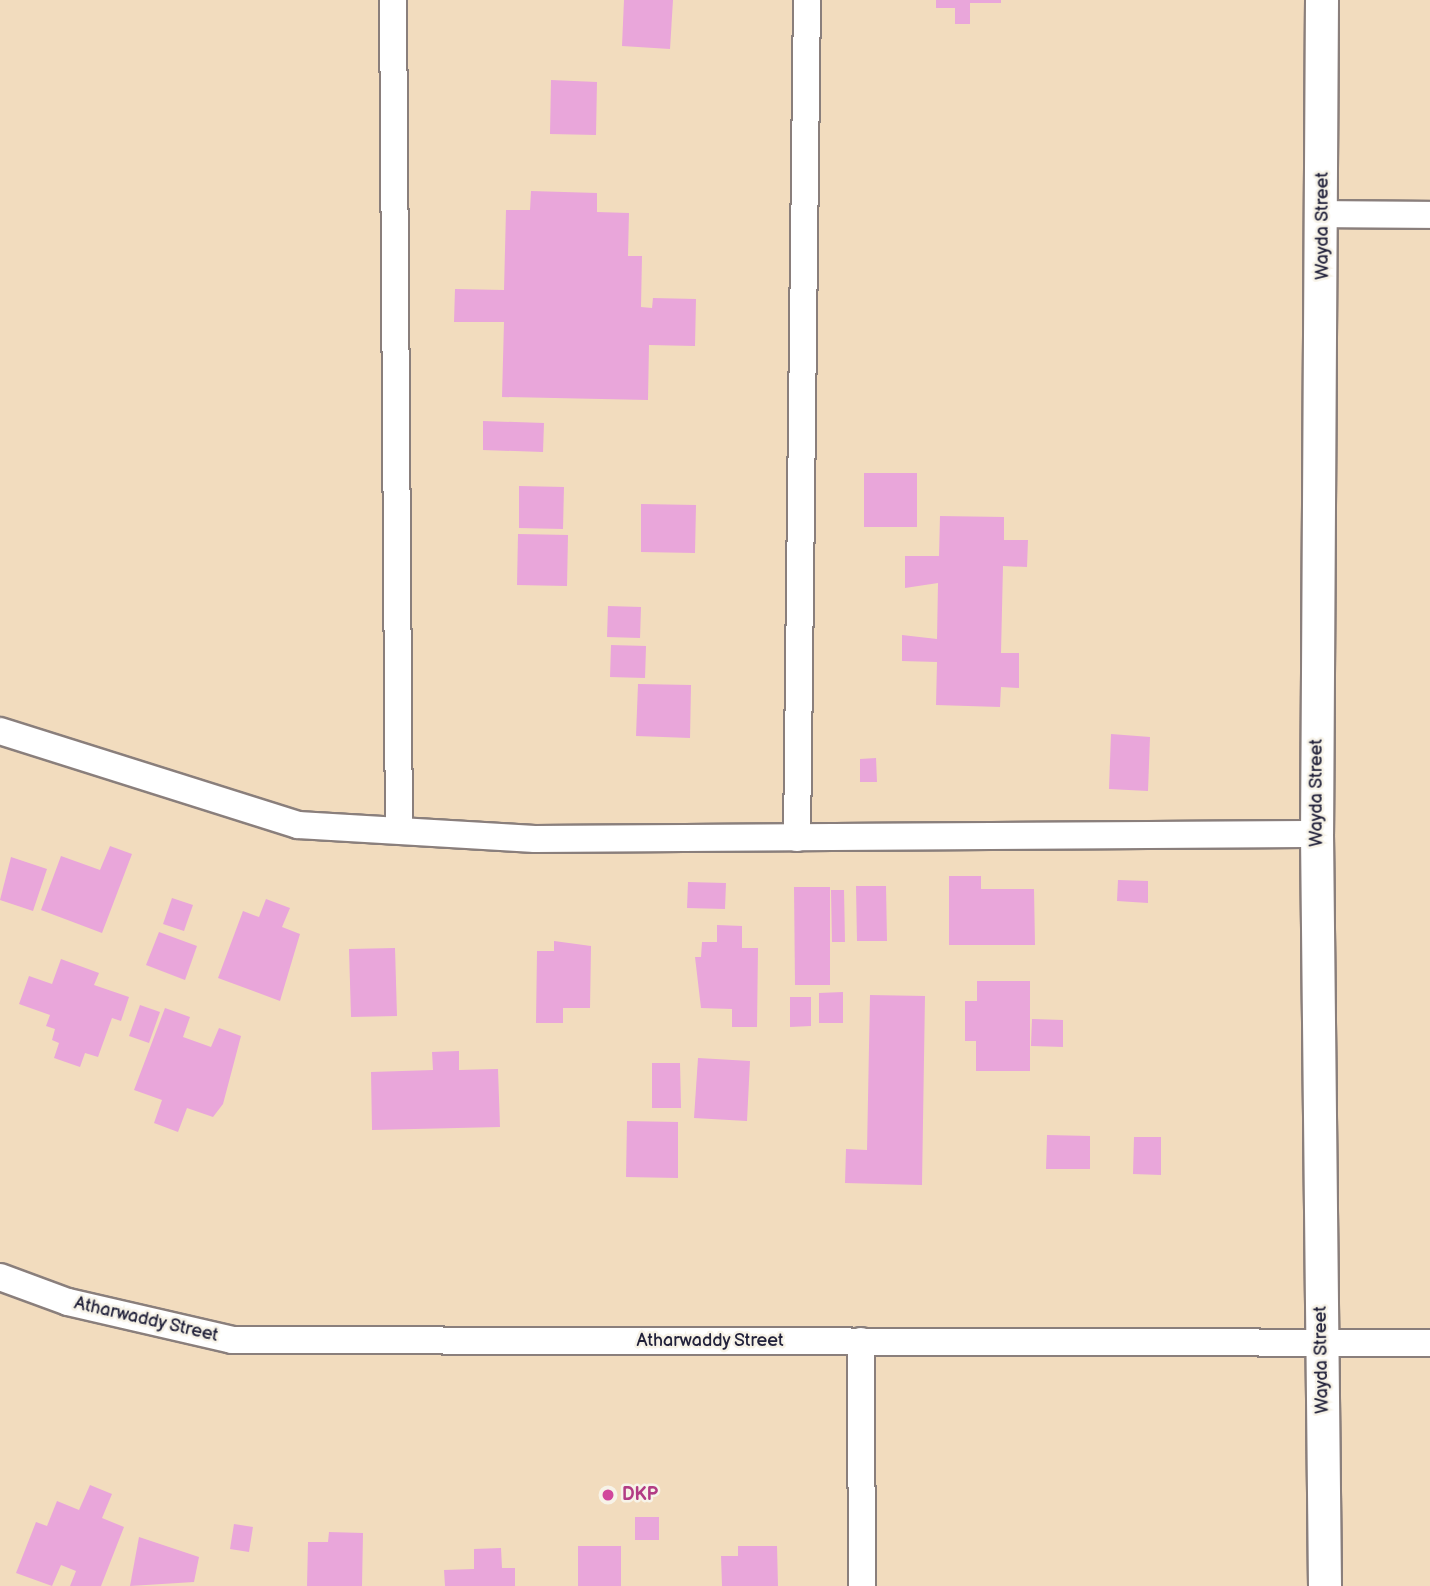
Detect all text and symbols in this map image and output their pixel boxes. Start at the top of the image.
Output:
street label: Wayda Street [1312,172,1334,280]
street label: Wayda Street [1306,739,1328,847]
street label: Atharwaddy Street [71,1293,221,1347]
street label: Wayda Street [1310,1306,1334,1414]
street label: Atharwaddy Street [636,1330,784,1352]
place label: DKP [622,1484,658,1506]
marker: DKP [600,1487,616,1503]

